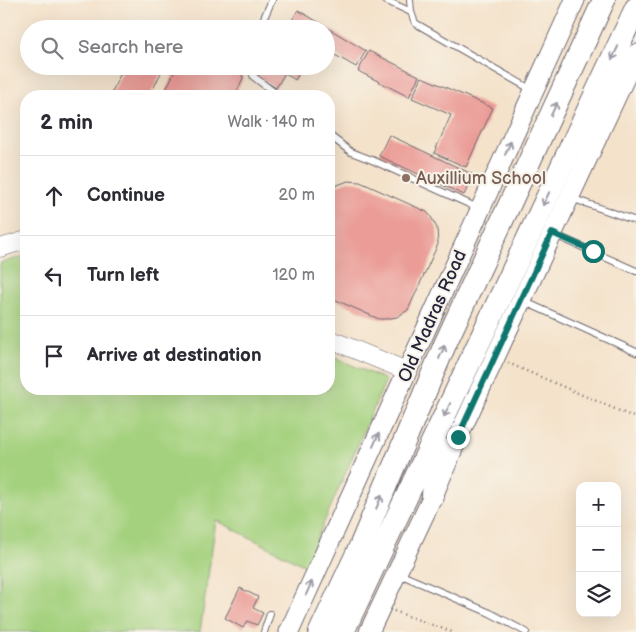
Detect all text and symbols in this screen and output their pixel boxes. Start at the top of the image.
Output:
search box [20,20,335,75]
icon: search [38,34,66,62]
text: Search here [78,36,183,59]
one-way arrow [610,45,620,60]
one-way arrow [549,102,559,117]
text: 2 min [40,110,93,135]
text: Walk · 140 m [228,113,315,132]
one-way arrow [504,141,513,156]
place label: Auxillium School [416,168,546,189]
marker: Auxillium School [400,172,412,184]
icon: ahead [40,182,68,210]
text: Continue [87,184,165,207]
text: 20 m [279,186,315,205]
one-way arrow [541,192,551,207]
route start [582,240,605,263]
street label: Old Madras Road [394,247,471,386]
icon: left [40,262,68,290]
text: Turn left [87,264,159,287]
text: 120 m [272,266,315,285]
icon: arrive [40,342,68,370]
text: Arrive at destination [87,344,262,367]
one-way arrow [438,345,447,360]
one-way arrow [442,402,451,417]
route end [447,426,470,449]
one-way arrow [372,433,381,448]
map controls [576,482,621,617]
button: + [576,482,621,527]
one-way arrow [375,495,384,510]
button: − [576,527,621,572]
button: layers [576,572,621,617]
one-way arrow [305,581,314,596]

